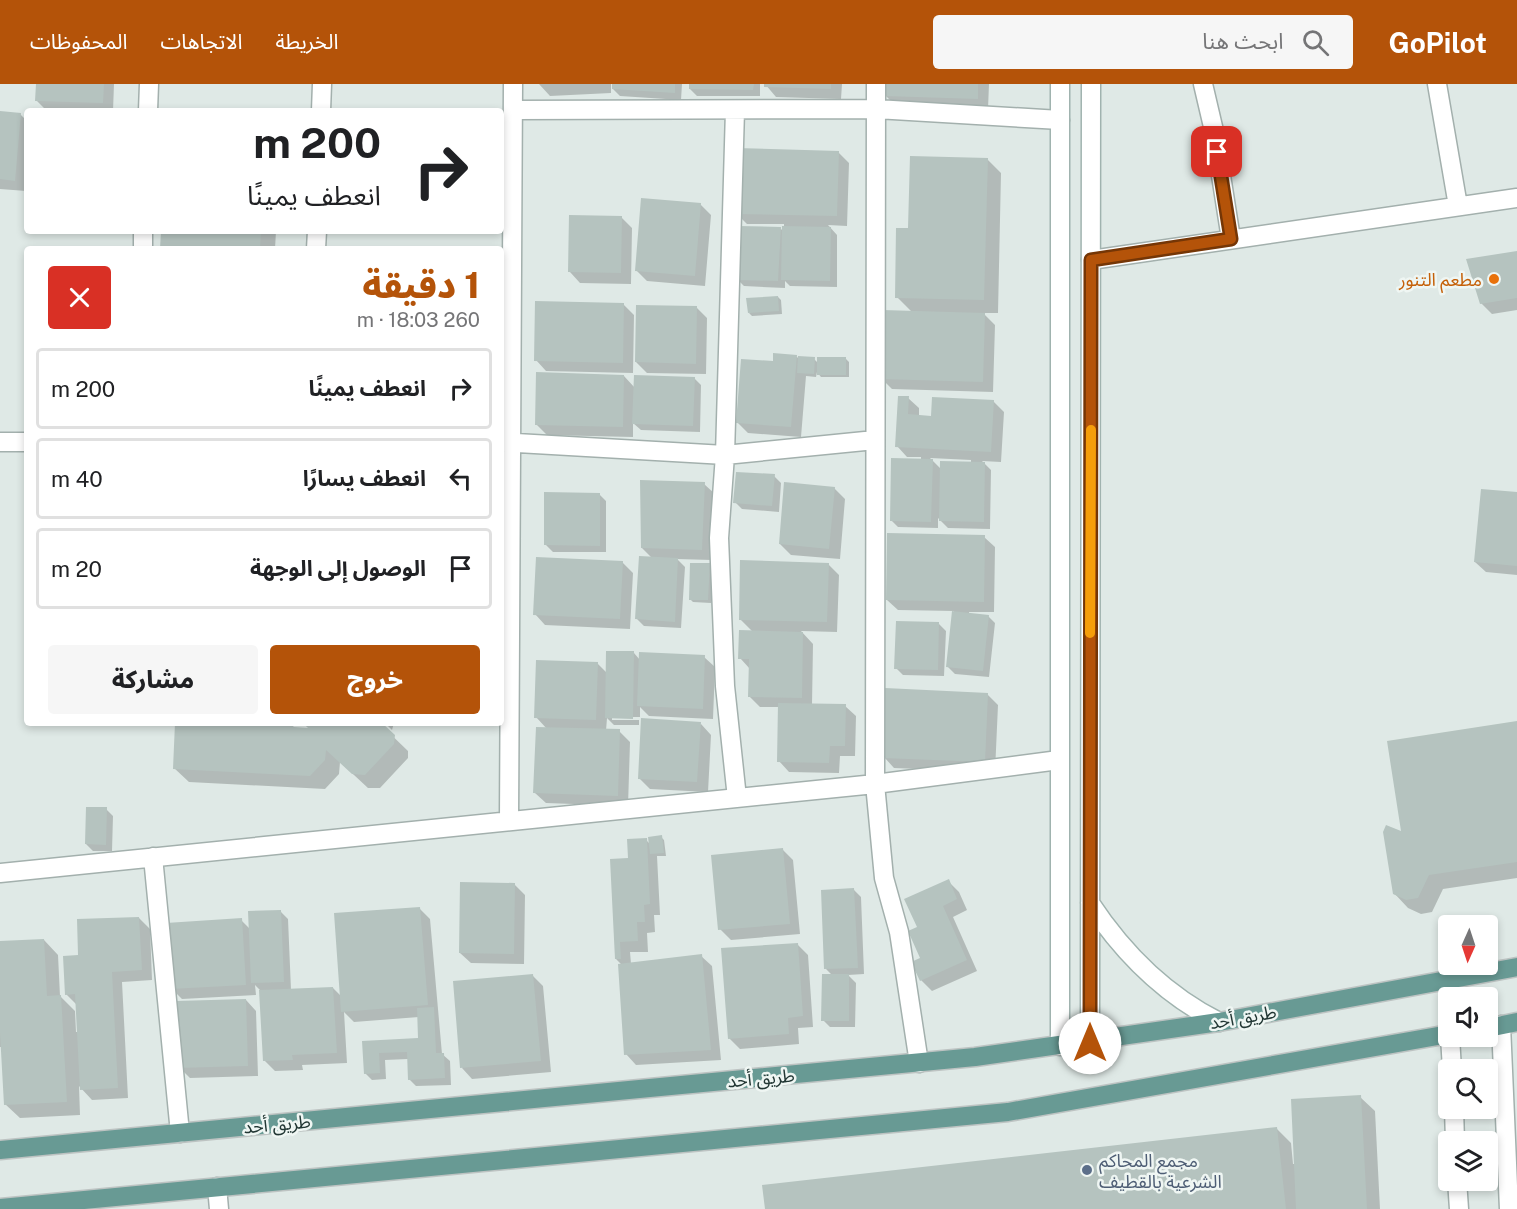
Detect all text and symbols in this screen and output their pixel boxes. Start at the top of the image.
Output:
search box [933,15,1353,69]
icon: search [1299,26,1332,59]
text: GoPilot [1389,26,1487,59]
text: ابحث هنا [1202,28,1284,54]
text: المحفوظات [30,29,127,54]
text: الاتجاهات [160,29,242,54]
text: الخريطة [275,29,338,54]
text: 200 m [253,118,381,167]
pin [1191,126,1242,177]
icon: right [402,132,480,210]
icon: arrive [1200,135,1233,168]
text: انعطف يمينًا [247,179,381,211]
text: 1 دقيقة [362,264,480,306]
button: close [48,266,111,329]
place label: مطعم التنور [1398,269,1482,293]
marker: مطعم التنور [1487,272,1501,286]
text: 260 m · 18:03 [357,308,480,332]
icon: right [444,372,477,405]
text: انعطف يمينًا [309,375,426,401]
text: 200 m [51,376,115,402]
icon: left [444,462,477,495]
text: انعطف يسارًا [303,465,426,491]
text: 40 m [51,466,103,492]
icon: arrive [444,552,477,585]
text: الوصول إلى الوجهة [250,555,426,581]
text: 20 m [51,556,102,582]
button: مشاركة [48,645,258,714]
button: خروج [270,645,480,714]
north arrow [1438,915,1498,975]
map controls [1438,915,1498,1191]
button: sound [1438,987,1498,1047]
street label: طريق أحد [1208,1001,1278,1034]
position arrow [1058,1011,1122,1075]
button: search [1438,1059,1498,1119]
street label: طريق أحد [726,1064,796,1092]
street label: طريق أحد [242,1110,312,1138]
button: layers [1438,1131,1498,1191]
place label: مجمع المحاكم الشرعية بالقطيف [1099,1150,1222,1193]
marker: مجمع المحاكم الشرعية بالقطيف [1080,1163,1094,1177]

